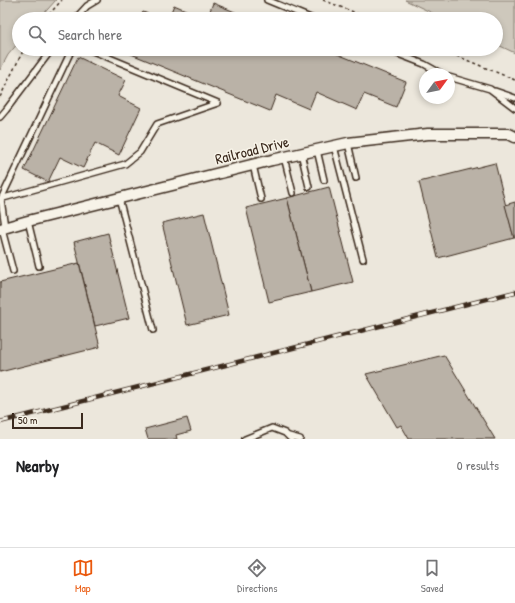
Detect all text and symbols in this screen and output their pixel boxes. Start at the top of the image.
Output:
search box [12,12,503,56]
icon: search [26,23,48,45]
text: Search here [58,24,122,45]
north arrow [419,68,455,104]
street label: Railroad Drive [213,131,291,169]
scale bar [12,411,83,430]
text: 50 m [18,413,38,427]
text: Nearby [16,454,59,477]
text: 0 results [457,456,499,474]
tab: Map [72,557,94,595]
tab: Directions [237,557,278,595]
tab: Saved [421,557,443,595]

